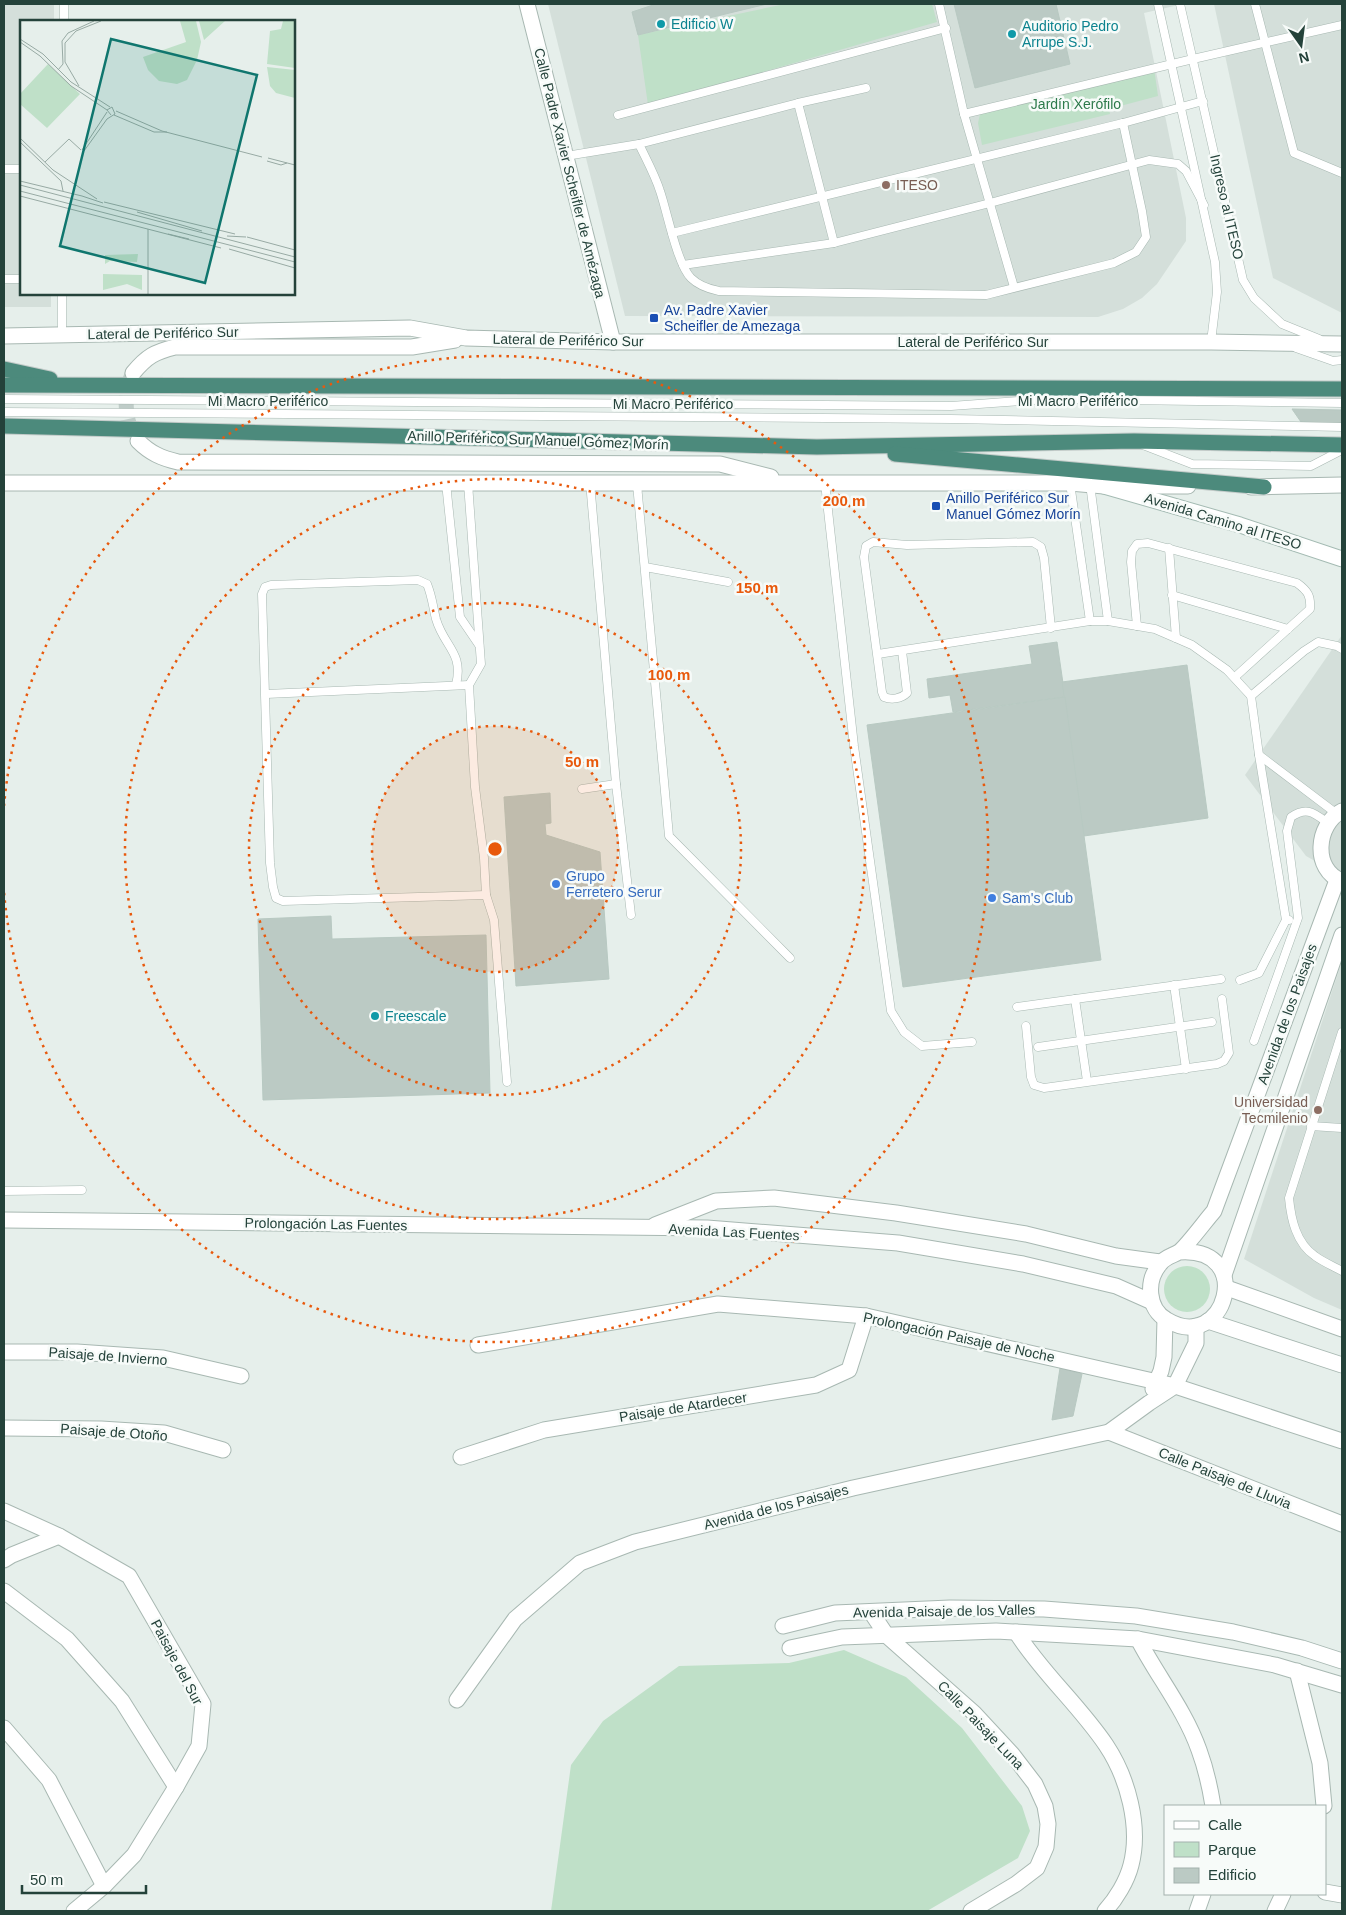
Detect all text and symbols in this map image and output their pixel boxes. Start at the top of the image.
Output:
place label: Edificio W [671,16,734,32]
marker: Edificio W [655,18,667,30]
place label: Auditorio Pedro Arrupe S.J. [1022,18,1119,50]
inset map [20,20,295,295]
north arrow [1276,20,1326,70]
marker: Auditorio Pedro Arrupe S.J. [1006,28,1018,40]
street label: Calle Padre Xavier Scheifler de Amézaga [531,46,609,300]
text: N [1297,49,1311,67]
park label: Jardín Xerófilo [1031,96,1121,112]
street label: Ingreso al ITESO [1207,153,1247,261]
place label: ITESO [896,177,938,193]
marker: ITESO [880,179,892,191]
place label: Av. Padre Xavier Scheifler de Amezaga [664,302,800,334]
marker: Av. Padre Xavier Scheifler de Amezaga [648,312,660,324]
street label: Lateral de Periférico Sur [87,324,239,342]
street label: Lateral de Periférico Sur [492,331,644,349]
street label: Lateral de Periférico Sur [898,334,1049,350]
street label: Mi Macro Periférico [208,393,328,409]
street label: Mi Macro Periférico [1018,393,1138,409]
street label: Mi Macro Periférico [613,396,733,412]
street label: Anillo Periférico Sur Manuel Gómez Morín [407,427,669,453]
street label: Avenida Camino al ITESO [1143,489,1303,553]
place label: Anillo Periférico Sur Manuel Gómez Morín [946,490,1081,522]
text: 200 m [823,492,865,509]
marker: Anillo Periférico Sur Manuel Gómez Morín [930,500,942,512]
text: 150 m [736,579,778,596]
text: 100 m [648,666,690,683]
text: 50 m [565,753,599,770]
centre of rings [486,840,504,858]
place label: Grupo Ferretero Serur [566,868,662,900]
marker: Grupo Ferretero Serur [550,878,562,890]
place label: Sam's Club [1002,890,1073,906]
marker: Sam's Club [986,892,998,904]
street label: Avenida de los Paisajes [1254,942,1320,1086]
place label: Freescale [385,1008,447,1024]
marker: Freescale [369,1010,381,1022]
place label: Universidad Tecmilenio [1234,1094,1308,1126]
marker: Universidad Tecmilenio [1312,1104,1324,1116]
street label: Prolongación Las Fuentes [245,1215,407,1233]
street label: Avenida Las Fuentes [668,1221,800,1243]
street label: Prolongación Paisaje de Noche [862,1309,1056,1365]
street label: Paisaje de Invierno [48,1344,168,1368]
street label: Paisaje de Atardecer [618,1389,748,1425]
street label: Paisaje de Otoño [60,1420,168,1444]
street label: Calle Paisaje de Lluvia [1156,1444,1294,1512]
street label: Avenida de los Paisajes [702,1481,850,1533]
street label: Avenida Paisaje de los Valles [853,1601,1035,1621]
street label: Paisaje del Sur [148,1617,206,1708]
street label: Calle Paisaje Luna [935,1677,1027,1773]
legend [1164,1805,1326,1895]
text: Calle [1208,1816,1242,1833]
text: Parque [1208,1841,1256,1858]
scale bar [22,1862,146,1894]
text: Edificio [1208,1866,1256,1883]
text: 50 m [30,1871,63,1888]

